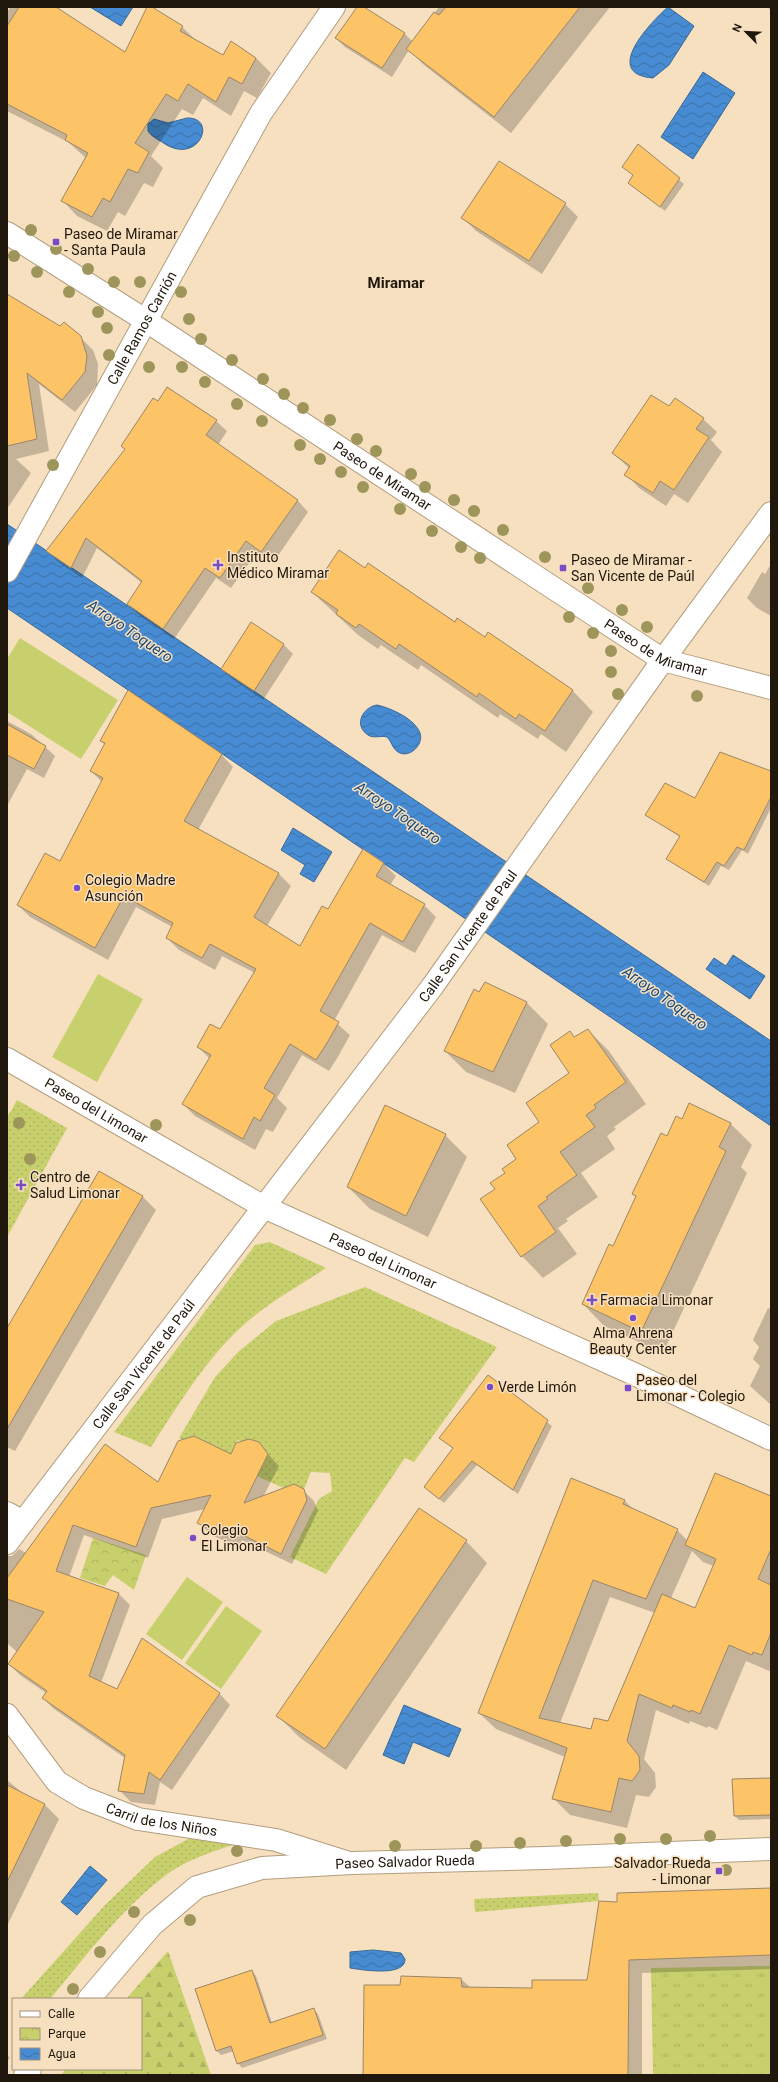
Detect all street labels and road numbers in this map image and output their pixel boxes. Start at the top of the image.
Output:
street label: Calle Ramos Carrión [104,268,180,387]
street label: Paseo de Miramar [330,438,434,514]
street label: Paseo de Miramar [601,616,709,679]
street label: Calle San Vicente de Paul [415,867,520,1005]
street label: Paseo del Limonar [42,1075,151,1146]
street label: Paseo del Limonar [327,1229,439,1292]
street label: Calle San Vicente de Paúl [89,1296,198,1432]
street label: Carril de los Niños [104,1799,218,1839]
street label: Paseo Salvador Rueda [335,1852,475,1872]

